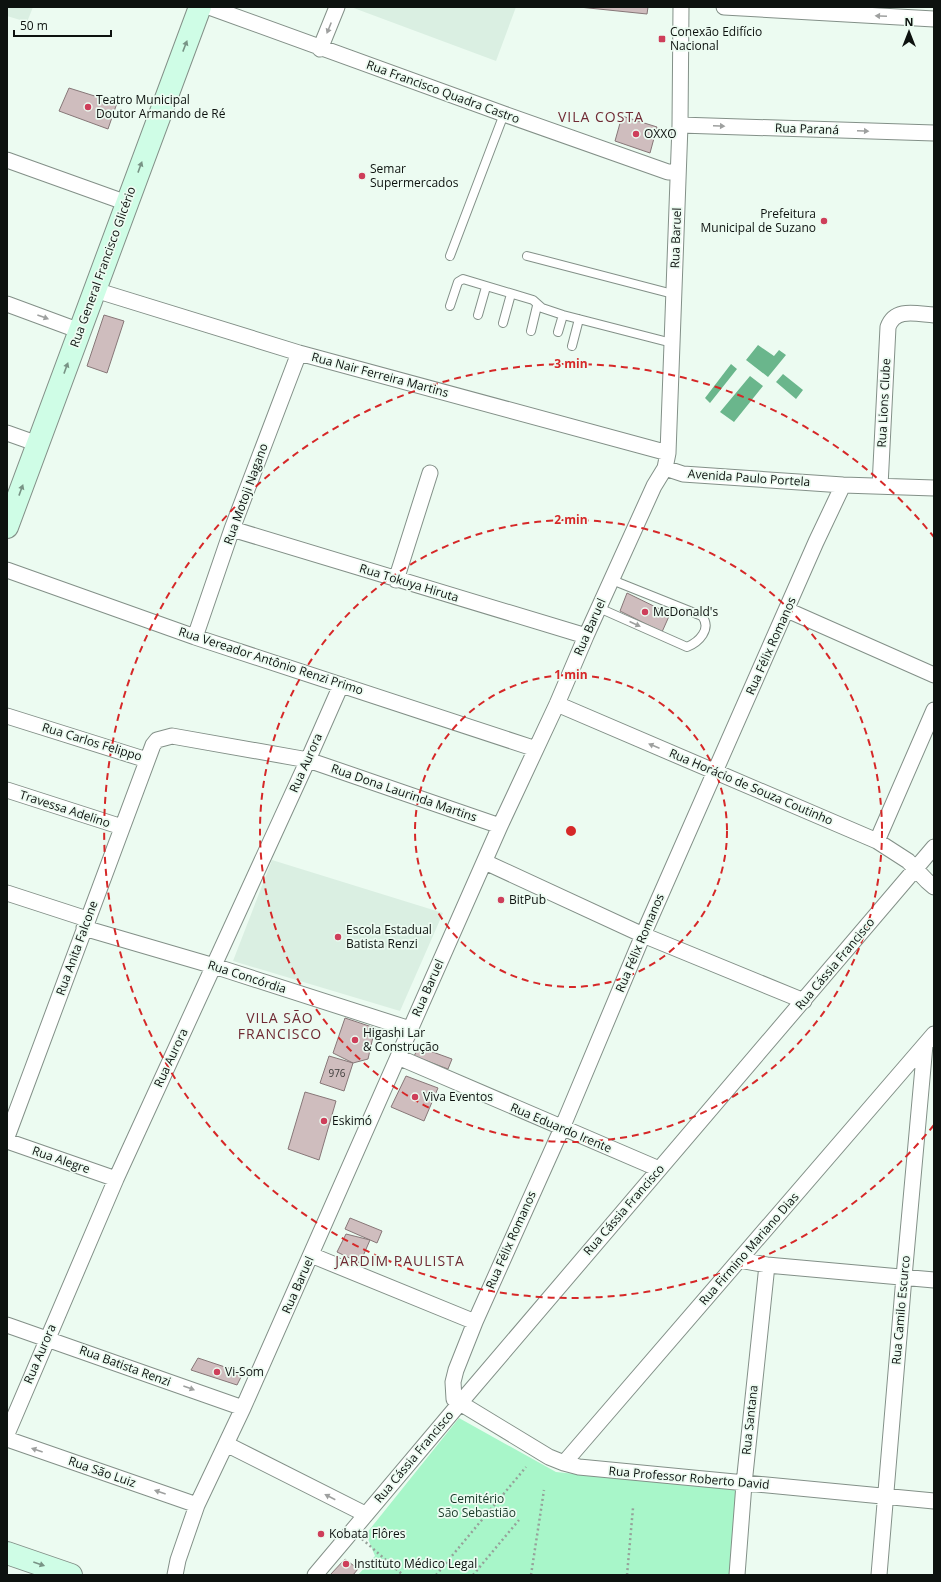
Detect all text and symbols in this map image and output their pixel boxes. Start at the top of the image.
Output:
scale bar [14,12,111,38]
one-way arrow [875,12,887,19]
north arrow [889,12,929,52]
text: N [905,14,913,29]
text: 50 m [20,17,48,34]
one-way arrow [326,22,332,33]
place label: Conexão Edifício Nacional [670,23,762,54]
marker: Conexão Edifício Nacional [657,34,667,44]
one-way arrow [183,39,189,51]
street label: Rua Francisco Quadra Castro [364,56,522,127]
place label: Teatro Municipal Doutor Armando de Ré [96,91,226,122]
marker: Teatro Municipal Doutor Armando de Ré [83,102,93,112]
district label: VILA COSTA [558,107,644,126]
street label: Rua Paraná [775,119,839,138]
one-way arrow [713,123,726,129]
place label: OXXO [644,125,677,142]
one-way arrow [857,128,870,134]
marker: OXXO [631,129,641,139]
place label: Semar Supermercados [370,160,459,191]
one-way arrow [137,161,143,173]
marker: Semar Supermercados [357,171,367,181]
street label: Rua General Francisco Glicério [65,184,140,350]
place label: Prefeitura Municipal de Suzano [701,205,816,236]
street label: Rua Baruel [666,207,685,269]
marker: Prefeitura Municipal de Suzano [819,216,829,226]
one-way arrow [38,315,50,321]
street label: Rua Nair Ferreira Martins [310,348,451,401]
text: 3 min [554,355,588,372]
street label: Rua Lions Clube [873,358,894,448]
one-way arrow [63,362,69,374]
street label: Rua Motoji Nagano [219,441,272,547]
street label: Avenida Paulo Portela [687,465,811,490]
one-way arrow [18,484,24,496]
text: 2 min [554,511,588,528]
street label: Rua Tokuya Hiruta [357,559,461,606]
street label: Rua Félix Romanos [741,594,800,698]
street label: Rua Baruel [569,595,610,658]
place label: McDonald's [653,603,718,620]
marker: McDonald's [640,607,650,617]
one-way arrow [629,621,640,627]
street label: Rua Vereador Antônio Renzi Primo [177,623,366,698]
text: 1 min [554,666,588,683]
street label: Rua Carlos Felippo [40,718,144,765]
street label: Rua Aurora [285,730,326,795]
one-way arrow [647,742,659,748]
street label: Rua Horácio de Souza Coutinho [667,744,836,829]
street label: Rua Dona Laurinda Martins [329,760,480,826]
street label: Travessa Adelino [18,786,113,831]
centre of rings [564,824,578,838]
place label: BitPub [509,891,546,908]
street label: Rua Félix Romanos [611,891,668,995]
marker: BitPub [496,895,506,905]
street label: Rua Anita Falcone [52,898,102,998]
street label: Rua Cássia Francisco [791,914,878,1013]
place label: Escola Estadual Batista Renzi [346,921,432,952]
marker: Escola Estadual Batista Renzi [333,932,343,942]
street label: Rua Concórdia [206,956,289,997]
street label: Rua Baruel [407,956,448,1019]
district label: VILA SÃO FRANCISCO [238,1008,322,1043]
place label: Higashi Lar & Construção [363,1024,439,1055]
street label: Rua Aurora [149,1026,192,1090]
marker: Higashi Lar & Construção [350,1035,360,1045]
house number: 976 [328,1066,346,1080]
place label: Viva Eventos [423,1088,493,1105]
marker: Viva Eventos [410,1092,420,1102]
street label: Rua Eduardo Irente [508,1099,615,1157]
place label: Eskimó [332,1112,372,1129]
marker: Eskimó [319,1116,329,1126]
street label: Rua Alegre [30,1142,93,1177]
street label: Rua Cássia Francisco [579,1160,668,1259]
street label: Rua Félix Romanos [481,1188,540,1292]
street label: Rua Firmino Mariano Dias [695,1188,803,1309]
district label: JARDIM PAULISTA [333,1251,465,1270]
street label: Rua Baruel [277,1253,318,1316]
street label: Rua Camilo Escurco [887,1255,914,1365]
street label: Rua Aurora [19,1321,60,1386]
street label: Rua Batista Renzi [77,1341,173,1390]
place label: Vi-Som [225,1363,264,1380]
marker: Vi-Som [212,1367,222,1377]
street label: Rua Santana [737,1384,762,1456]
one-way arrow [183,1386,195,1392]
street label: Rua Cássia Francisco [370,1407,457,1506]
one-way arrow [31,1446,43,1452]
street label: Rua São Luiz [66,1452,139,1491]
street label: Rua Professor Roberto David [608,1462,770,1493]
one-way arrow [153,1489,165,1495]
park label: Cemitério São Sebastião [438,1490,516,1521]
one-way arrow [325,1494,336,1500]
place label: Kobata Flôres [329,1525,406,1542]
marker: Kobata Flôres [316,1529,326,1539]
place label: Instituto Médico Legal [354,1555,477,1572]
marker: Instituto Médico Legal [341,1559,351,1569]
one-way arrow [33,1561,45,1567]

